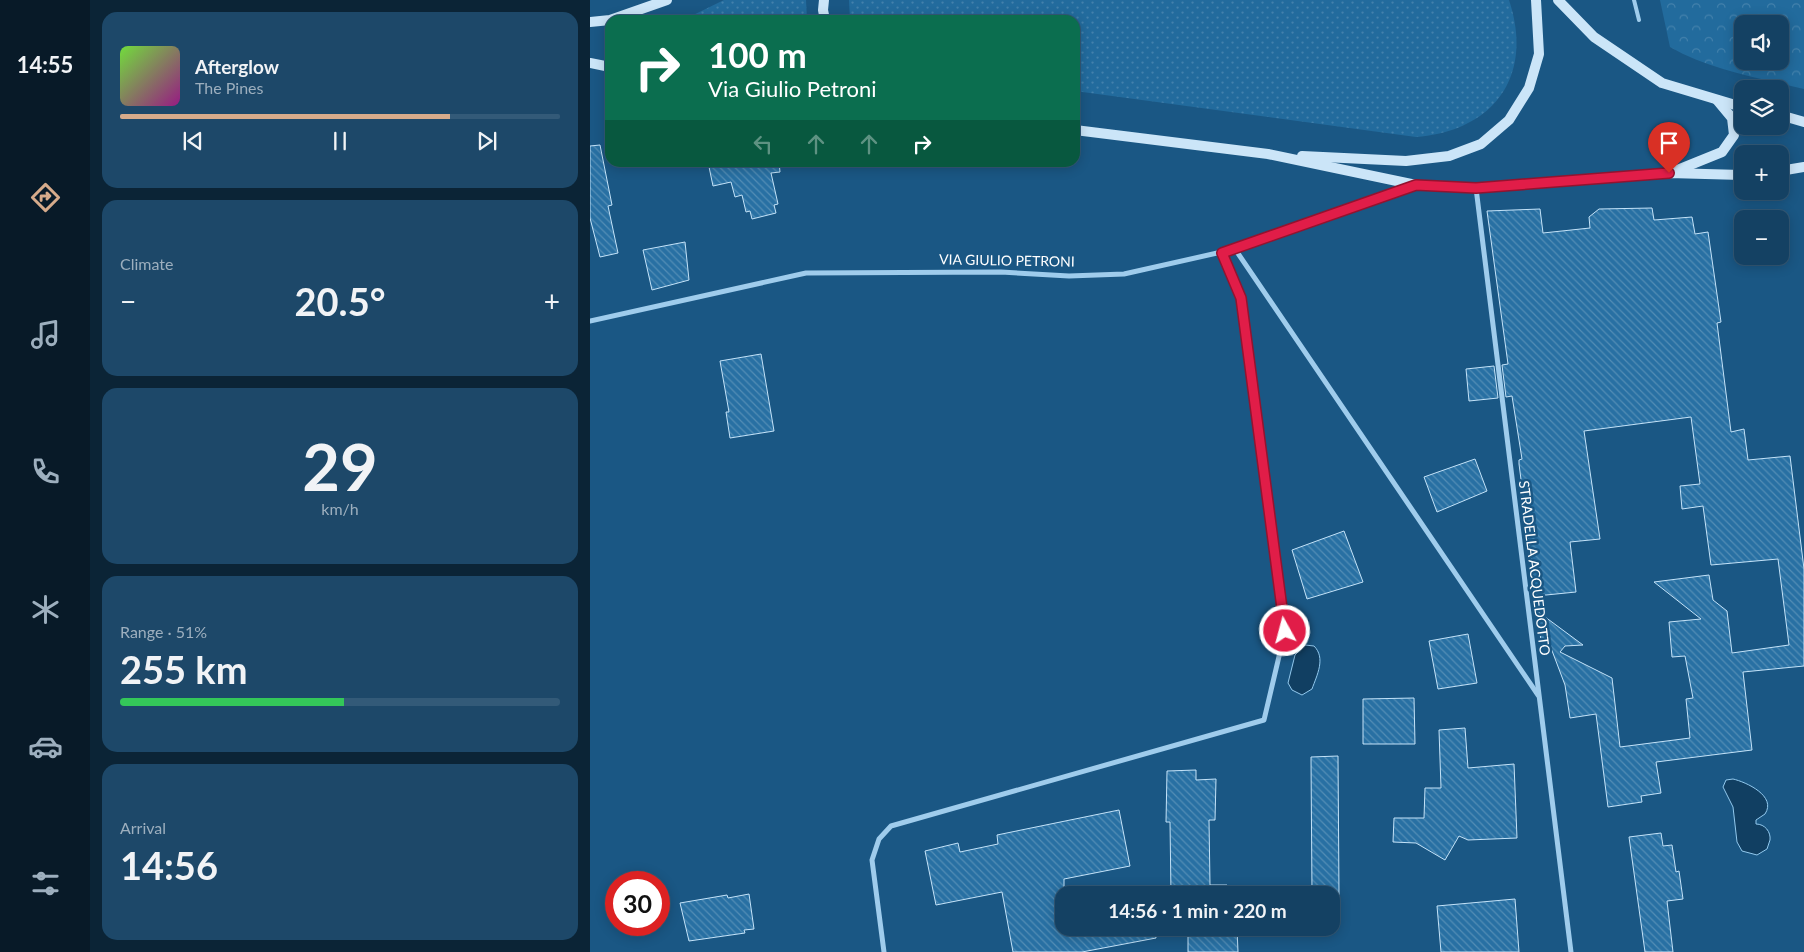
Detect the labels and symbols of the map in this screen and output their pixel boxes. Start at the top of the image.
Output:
pin [1648,122,1690,173]
street label: VIA GIULIO PETRONI [939,250,1075,270]
street label: STRADELLA ACQUEDOTTO [1516,480,1554,656]
position arrow [1258,604,1310,656]
speed limit sign: 30 [605,871,670,936]

